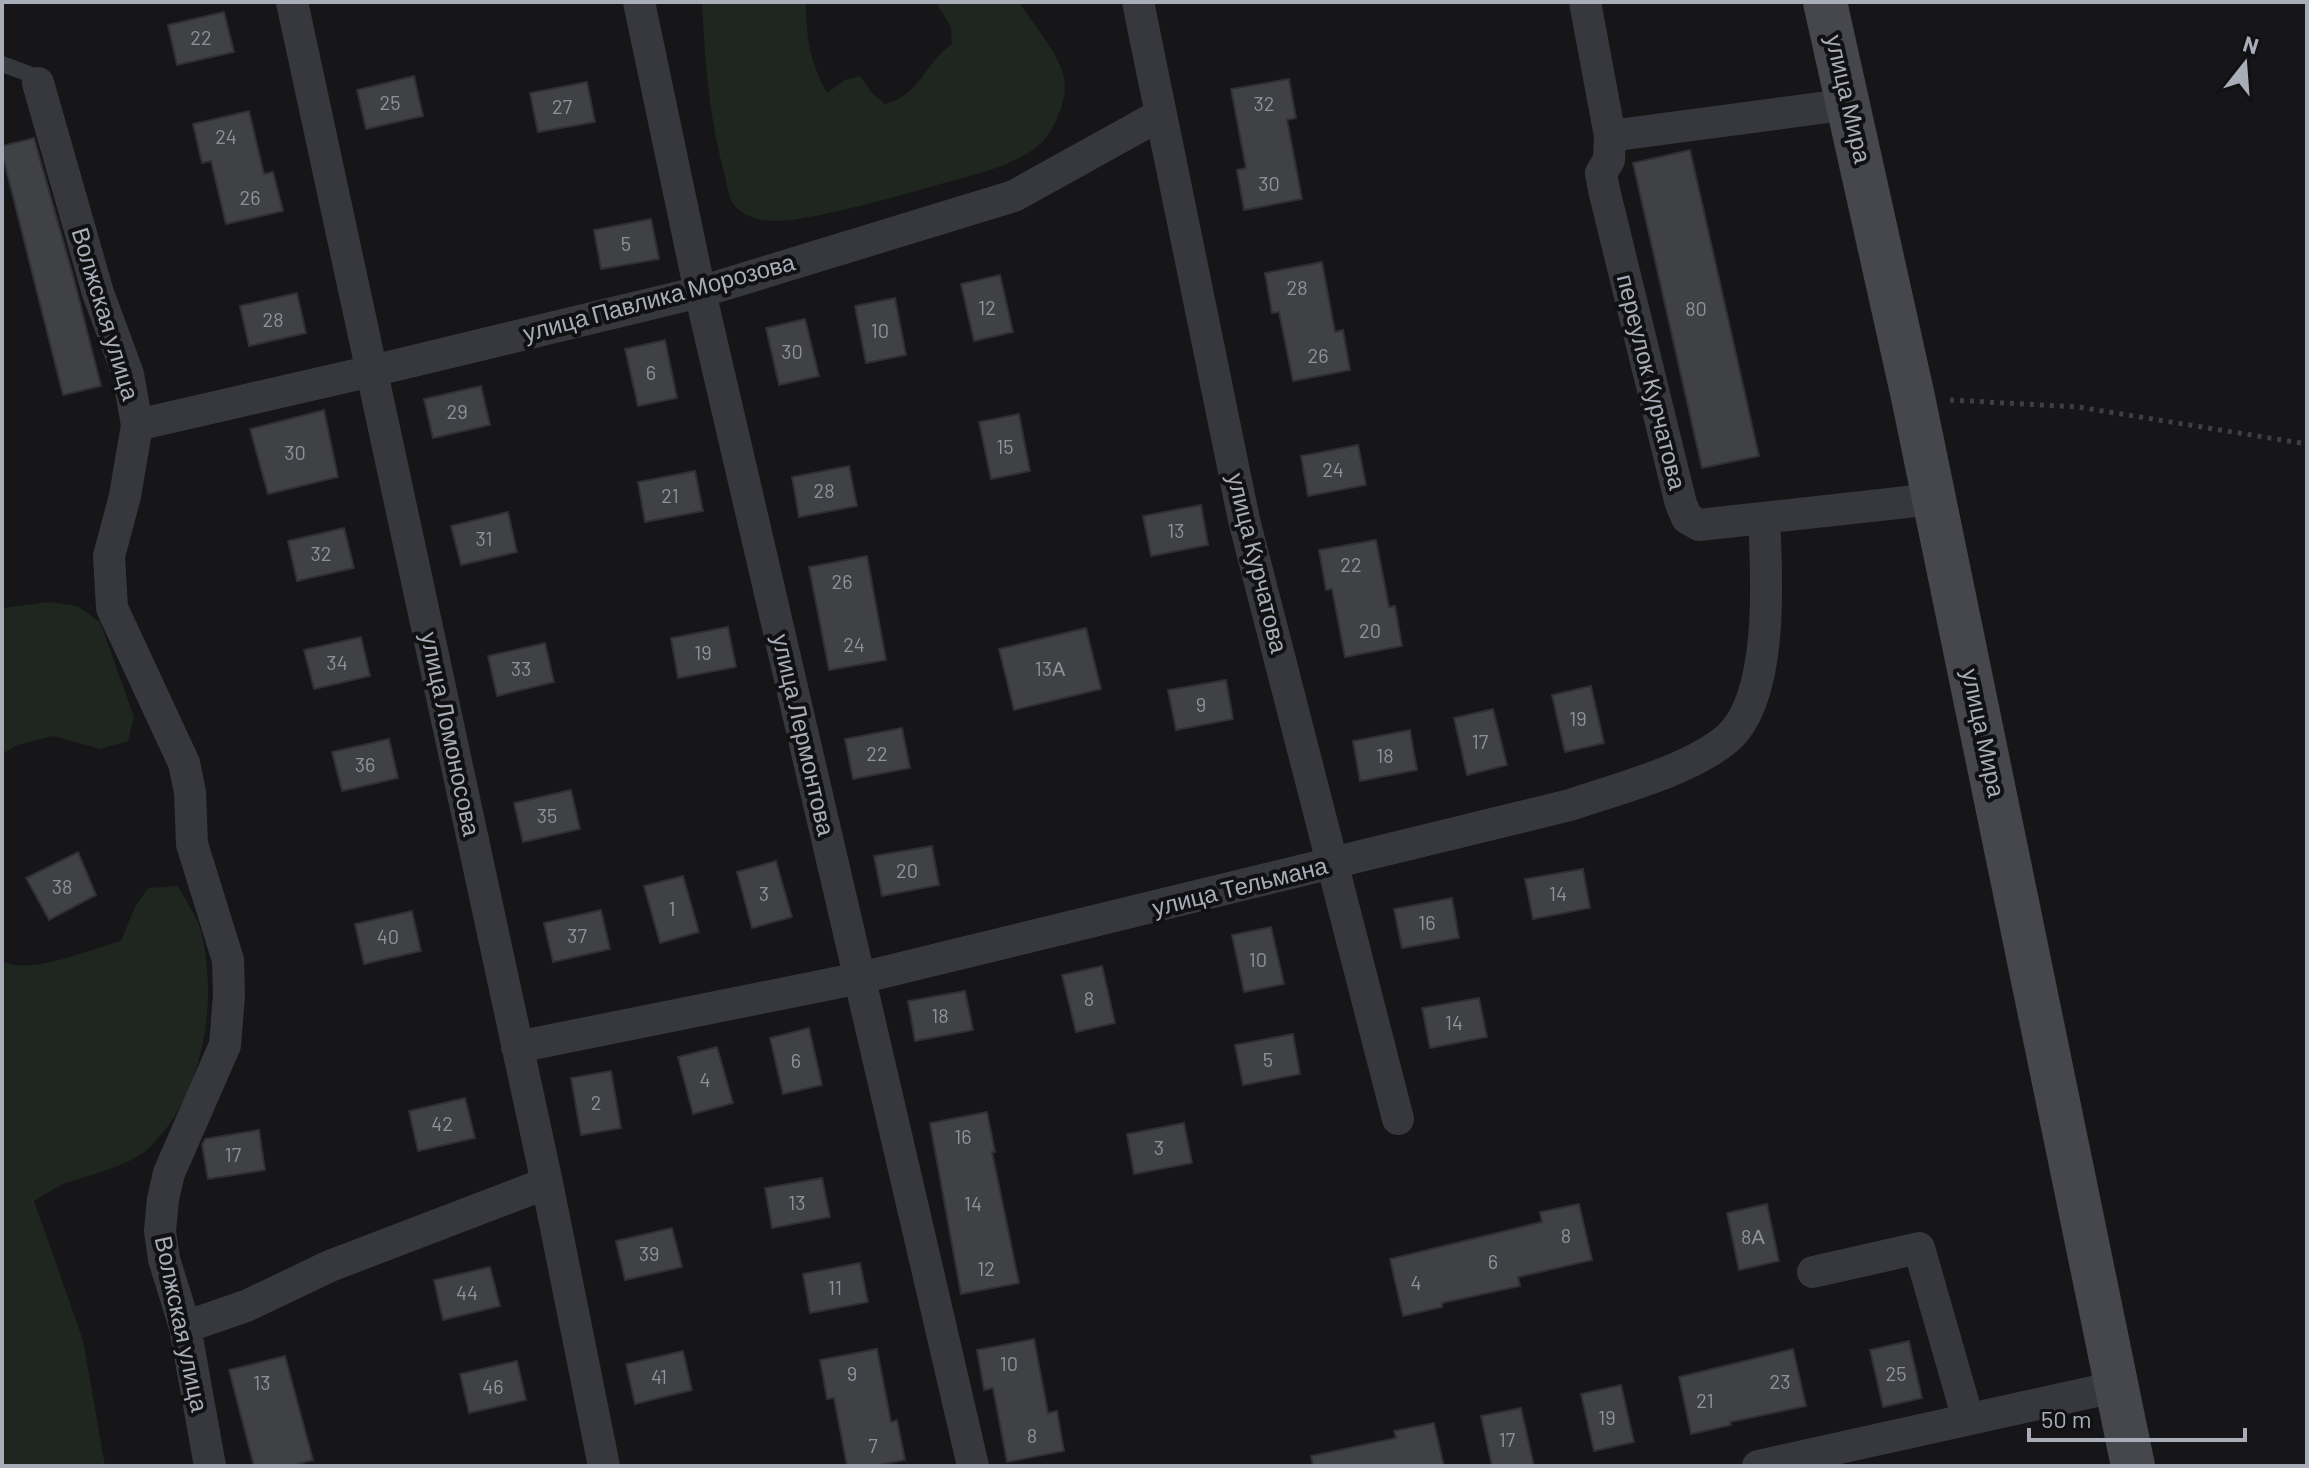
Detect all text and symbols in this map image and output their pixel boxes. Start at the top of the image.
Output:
north arrow [2205,24,2285,104]
house number: 22 [190,25,212,49]
text: N [2240,29,2262,58]
street label: улица Мира [1821,32,1878,166]
house number: 25 [380,90,401,114]
house number: 32 [1253,91,1275,115]
house number: 27 [552,94,573,118]
house number: 24 [215,124,237,148]
house number: 30 [1258,171,1280,195]
house number: 26 [239,185,261,209]
street label: Волжская улица [66,224,147,404]
house number: 5 [621,231,631,255]
street label: улица Павлика Морозова [520,246,798,347]
street label: переулок Курчатова [1612,271,1693,493]
house number: 28 [1286,275,1308,299]
house number: 12 [978,295,996,319]
house number: 80 [1685,296,1707,320]
house number: 28 [262,307,284,331]
house number: 10 [871,318,889,342]
house number: 30 [781,339,803,363]
house number: 26 [1307,343,1329,367]
house number: 6 [646,360,656,384]
house number: 29 [446,399,468,423]
house number: 15 [996,434,1014,458]
house number: 30 [284,440,306,464]
house number: 24 [1322,457,1344,481]
street label: улица Курчатова [1222,470,1295,656]
house number: 28 [813,478,835,502]
house number: 21 [661,483,679,507]
house number: 13 [1167,518,1185,542]
house number: 31 [475,526,493,550]
house number: 32 [310,541,332,565]
house number: 22 [1340,552,1362,576]
house number: 26 [831,569,853,593]
house number: 20 [1359,618,1381,642]
street label: улица Ломоносова [416,629,487,839]
street label: улица Лермонтова [767,631,842,839]
house number: 24 [843,632,865,656]
house number: 19 [694,640,712,664]
house number: 34 [326,650,348,674]
house number: 33 [511,656,531,680]
house number: 13А [1035,656,1066,680]
street label: улица Мира [1957,666,2012,800]
house number: 9 [1196,692,1206,716]
house number: 19 [1569,706,1587,730]
house number: 17 [1472,729,1489,753]
house number: 22 [866,741,888,765]
house number: 18 [1376,743,1394,767]
house number: 36 [355,752,375,776]
house number: 35 [537,803,557,827]
street label: улица Тельмана [1149,850,1331,921]
house number: 20 [896,858,918,882]
house number: 38 [52,874,72,898]
house number: 3 [759,881,769,905]
house number: 14 [1549,881,1567,905]
house number: 1 [669,896,676,920]
house number: 16 [1418,910,1436,934]
house number: 37 [567,923,587,947]
house number: 40 [377,924,399,948]
house number: 10 [1249,947,1267,971]
house number: 8 [1084,986,1094,1010]
house number: 18 [931,1003,949,1027]
house number: 14 [1445,1010,1463,1034]
house number: 5 [1263,1047,1273,1071]
house number: 6 [791,1048,801,1072]
house number: 4 [699,1067,711,1091]
house number: 2 [591,1090,601,1114]
house number: 42 [431,1111,453,1135]
house number: 16 [954,1124,972,1148]
house number: 3 [1154,1135,1164,1159]
house number: 17 [225,1142,242,1166]
house number: 13 [788,1190,806,1214]
house number: 14 [964,1191,982,1215]
house number: 8 [1561,1223,1571,1247]
house number: 8А [1741,1224,1766,1248]
street label: Волжская улица [150,1233,215,1415]
house number: 39 [639,1241,659,1265]
house number: 6 [1488,1249,1498,1273]
house number: 12 [977,1256,995,1280]
house number: 4 [1410,1270,1422,1294]
house number: 11 [828,1275,842,1299]
house number: 44 [456,1280,478,1304]
house number: 10 [1000,1351,1018,1375]
house number: 9 [847,1361,857,1385]
house number: 25 [1886,1361,1907,1385]
house number: 41 [651,1364,667,1388]
house number: 23 [1770,1369,1790,1393]
house number: 13 [253,1370,271,1394]
house number: 46 [482,1374,504,1398]
house number: 21 [1696,1388,1714,1412]
scale bar [2029,1392,2245,1442]
text: 50 m [2041,1404,2092,1433]
house number: 19 [1598,1405,1616,1429]
house number: 8 [1027,1423,1037,1447]
house number: 17 [1499,1427,1516,1451]
house number: 7 [868,1433,878,1457]

